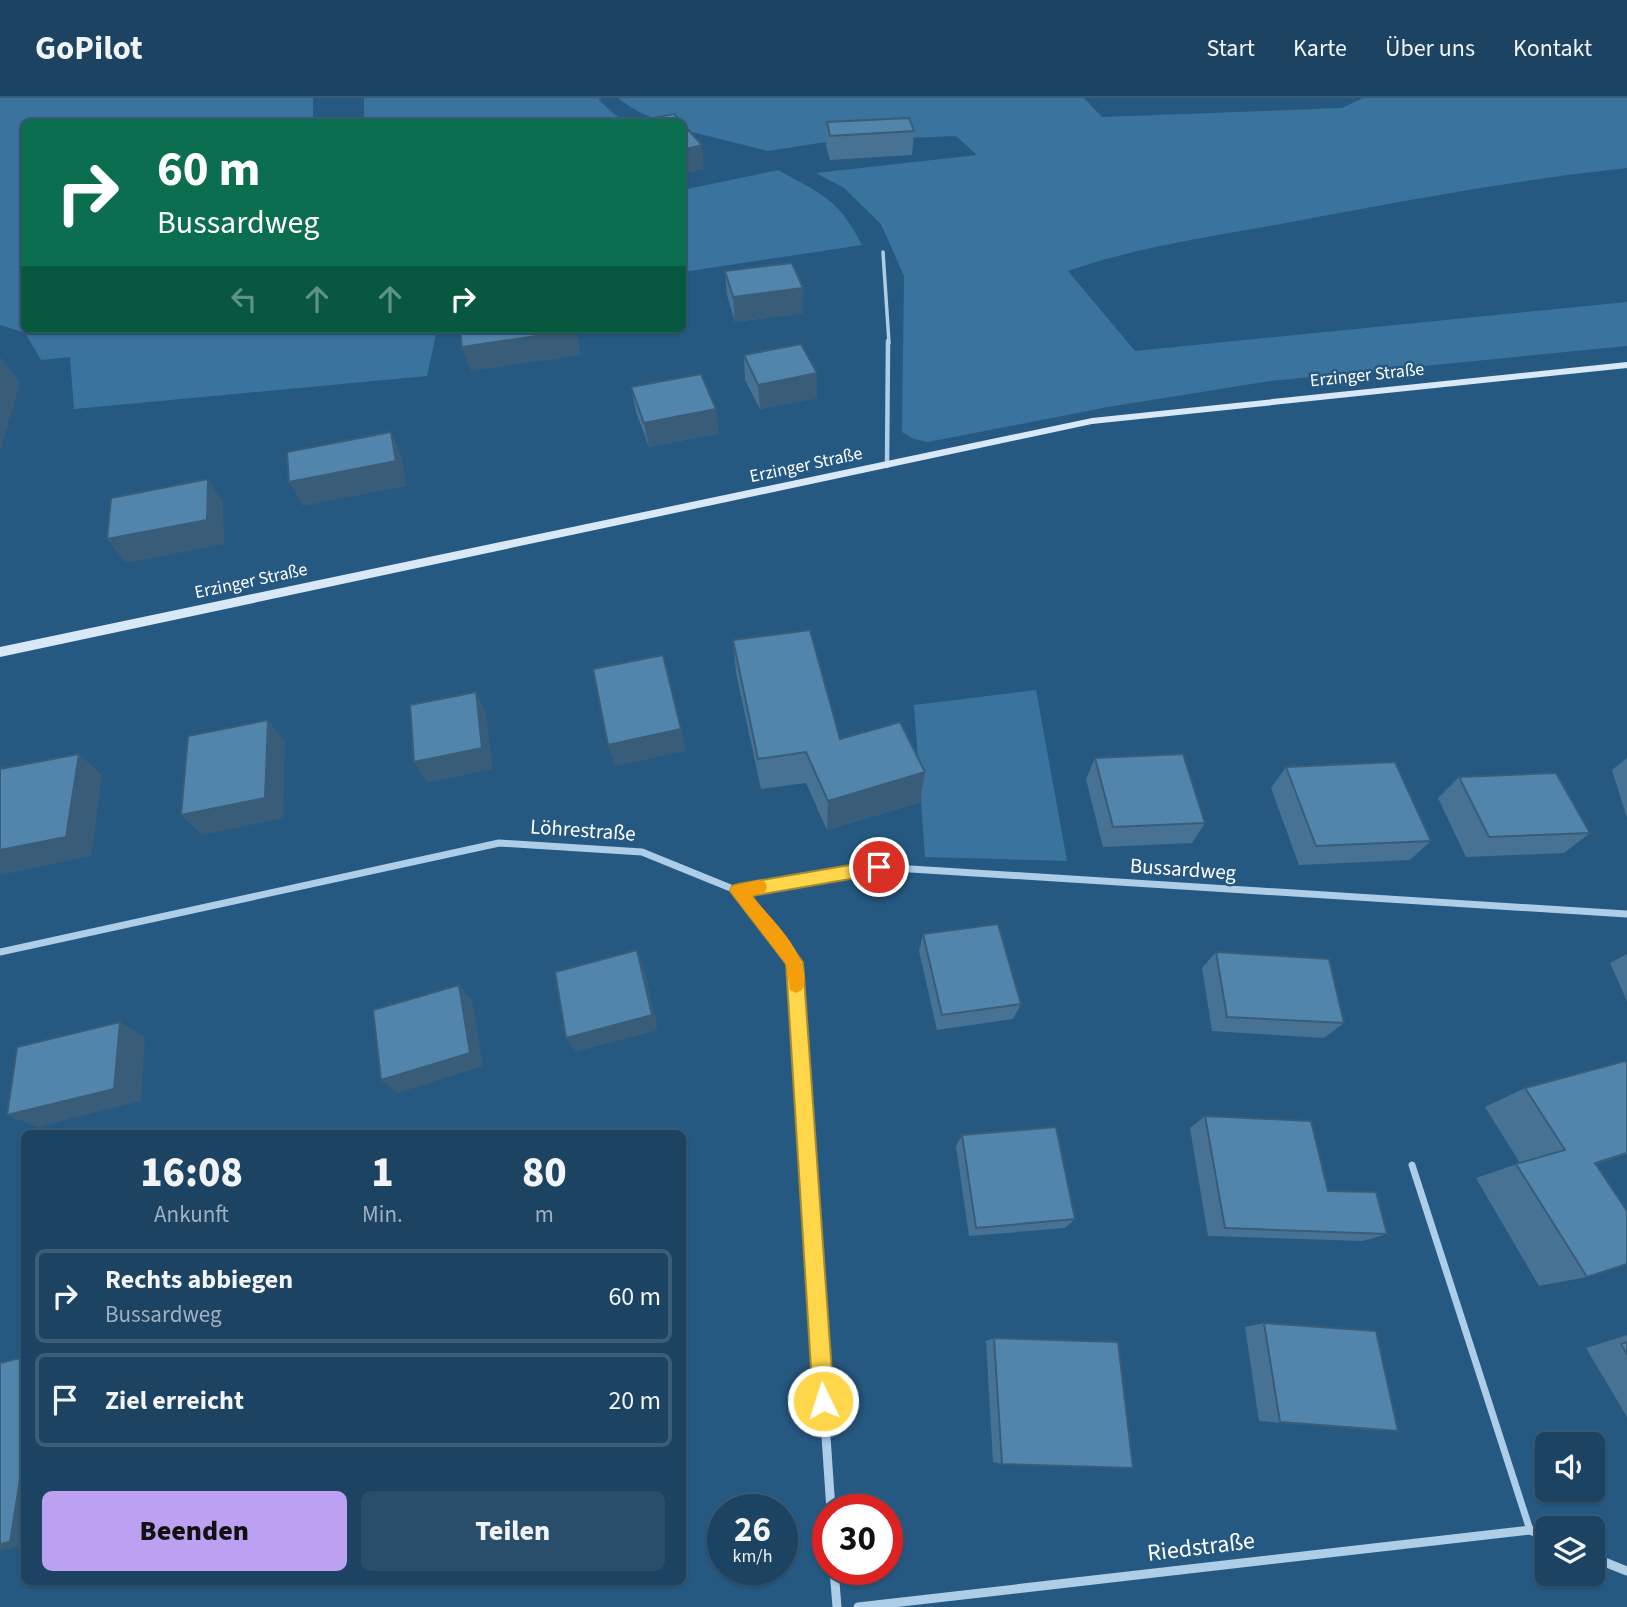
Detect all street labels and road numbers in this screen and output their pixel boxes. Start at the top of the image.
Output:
street label: Erzinger Straße [1309,357,1425,393]
street label: Erzinger Straße [747,441,865,489]
street label: Erzinger Straße [192,557,310,605]
street label: Löhrestraße [529,811,637,849]
street label: Bussardweg [1129,850,1238,888]
street label: Riedstraße [1145,1523,1257,1571]

